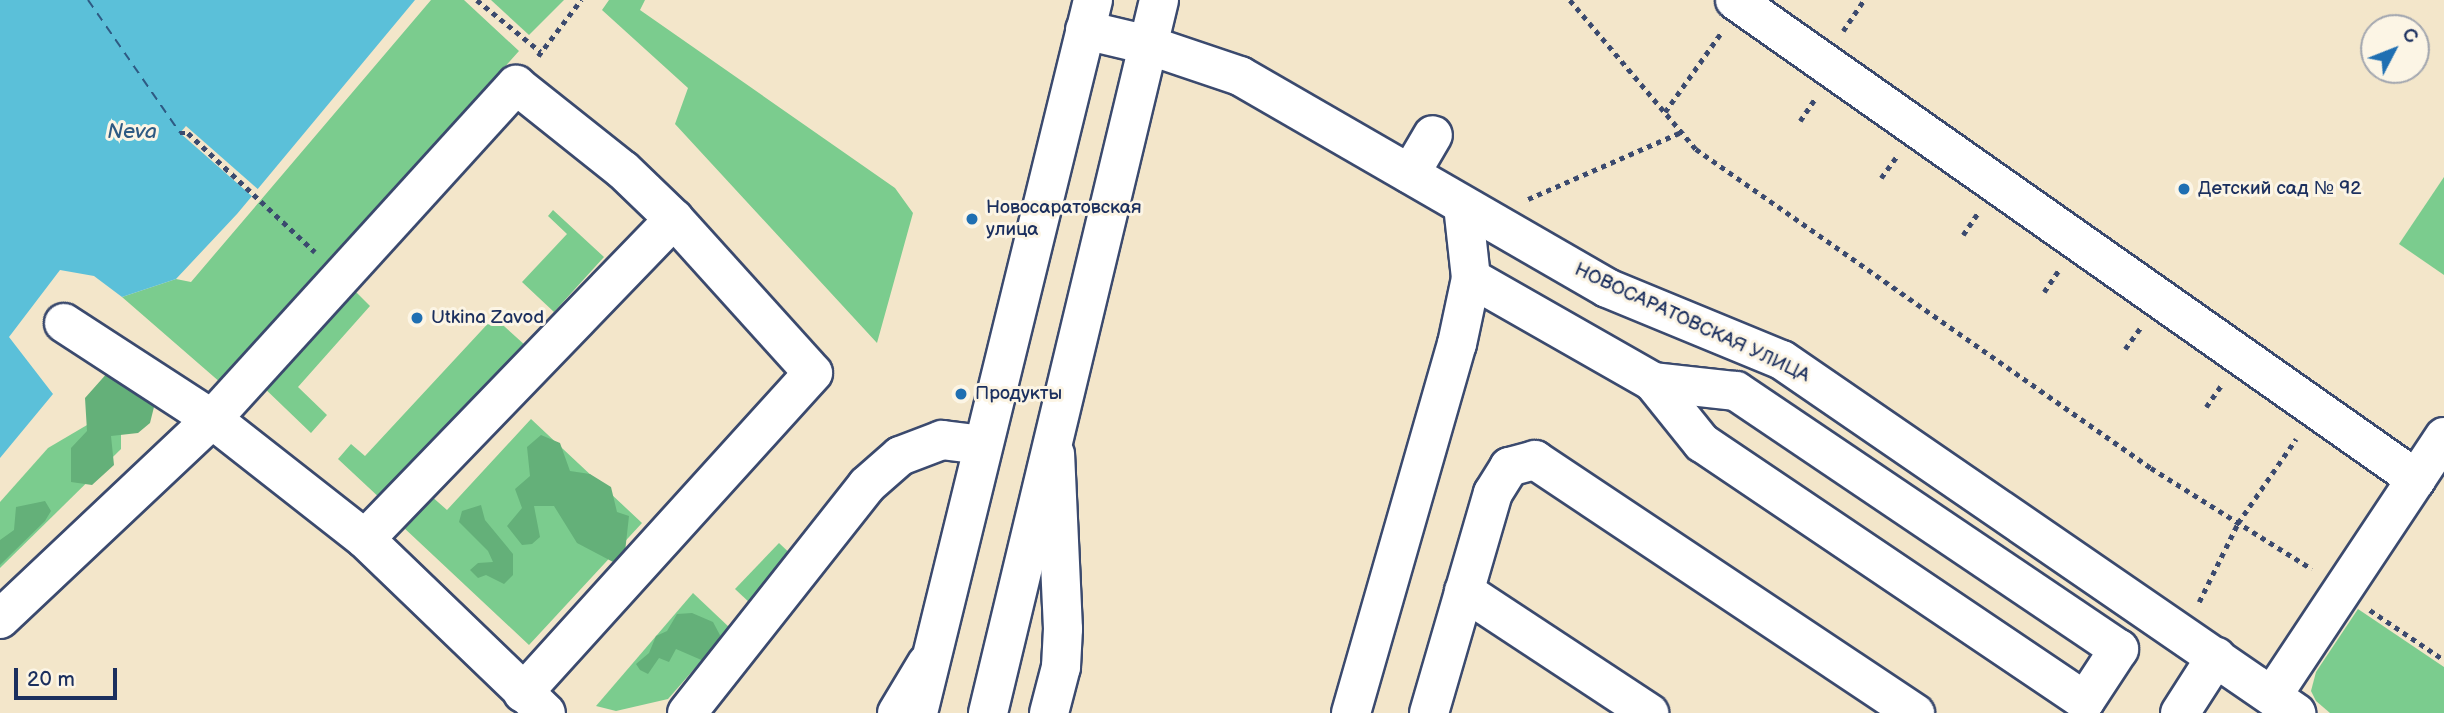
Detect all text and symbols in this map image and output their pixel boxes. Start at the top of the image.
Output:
north arrow [2360,14,2430,84]
text: С [2397,23,2422,49]
water label: Neva [107,119,157,145]
place label: Детский сад № 92 [2198,178,2361,200]
marker: Детский сад № 92 [2176,181,2192,197]
place label: Новосаратовская улица [986,197,1142,241]
marker: Новосаратовская улица [964,211,980,227]
street label: НОВОСАРАТОВСКАЯ УЛИЦА [1571,258,1813,388]
place label: Utkina Zavod [431,307,544,329]
marker: Utkina Zavod [409,310,425,326]
place label: Продукты [975,383,1062,405]
marker: Продукты [953,386,969,402]
scale bar [18,654,121,698]
text: 20 m [27,667,75,692]

